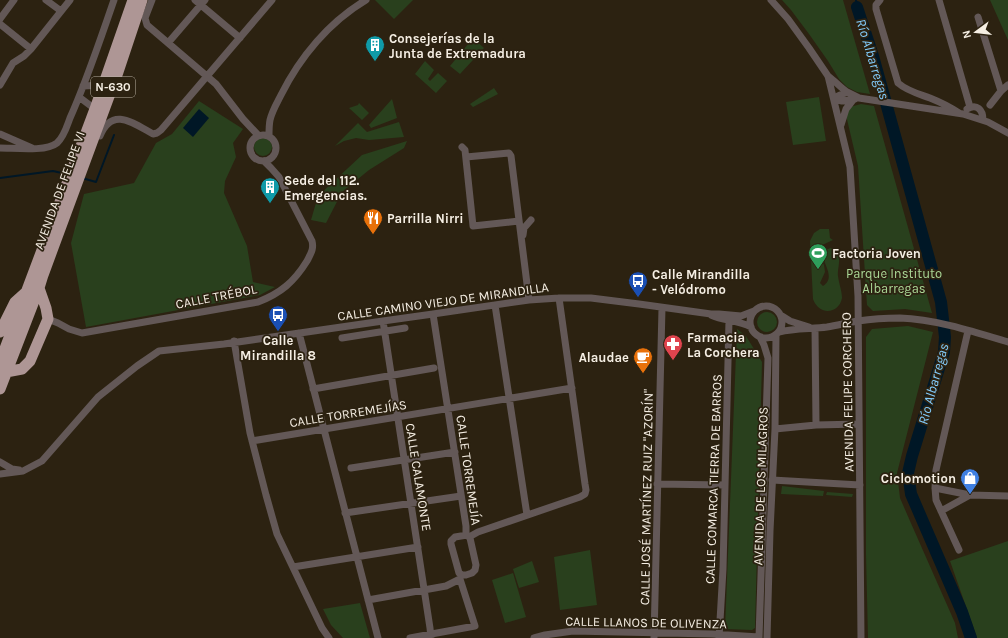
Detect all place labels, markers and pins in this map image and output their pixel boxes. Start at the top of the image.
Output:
place label: Consejerías de la Junta de Extremadura [389,31,526,61]
building icon: Consejerías de la Junta de Extremadura [364,34,386,62]
place label: Sede del 112. Emergencias. [284,173,367,203]
building icon: Sede del 112. Emergencias. [259,176,281,204]
restaurant icon: Parrilla Nirri [362,207,384,235]
place label: Parrilla Nirri [387,211,464,226]
sports icon: Factoria Joven [807,242,829,270]
place label: Factoria Joven [832,246,921,261]
place label: Calle Mirandilla - Velódromo [652,267,750,297]
bus stop icon: Calle Mirandilla - Velódromo [627,270,649,298]
bus stop icon: Calle Mirandilla 8 [267,304,289,332]
place label: Farmacia La Corchera [687,330,760,360]
place label: Calle Mirandilla 8 [240,333,316,363]
pharmacy icon: Farmacia La Corchera [662,333,684,361]
cafe icon: Alaudae [632,346,654,374]
place label: Alaudae [579,350,629,365]
shop icon: Ciclomotion [959,467,981,495]
place label: Ciclomotion [881,471,956,486]

